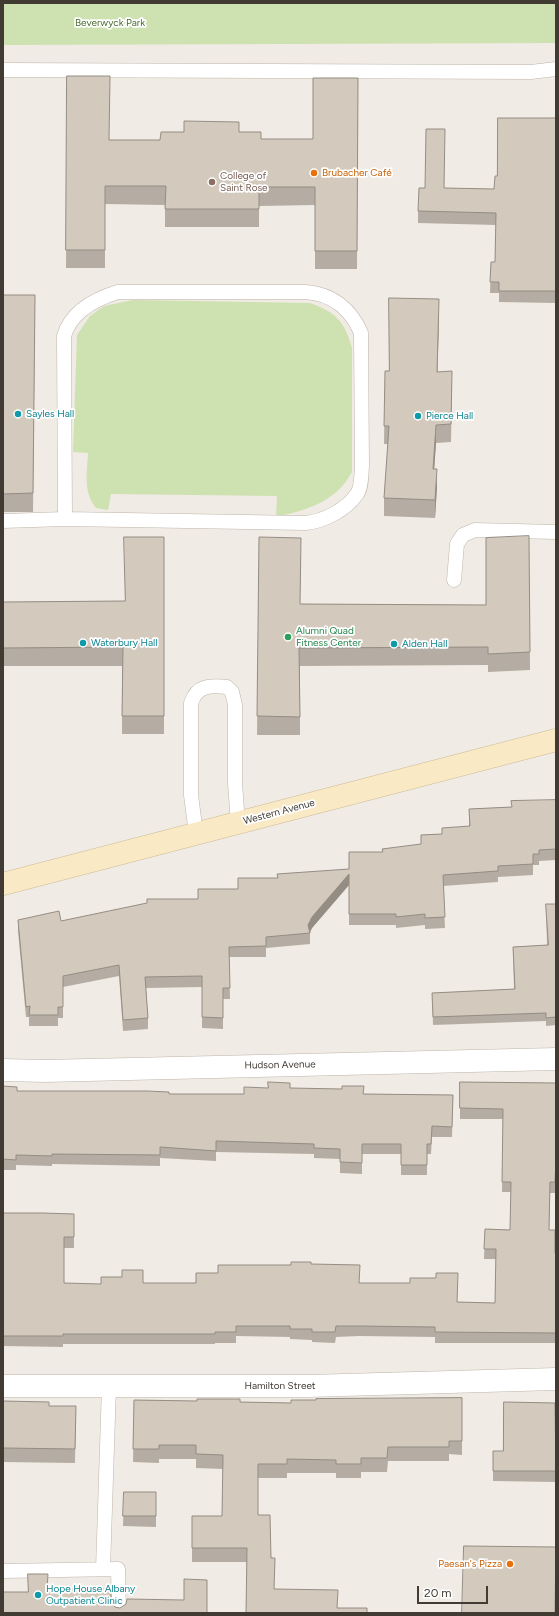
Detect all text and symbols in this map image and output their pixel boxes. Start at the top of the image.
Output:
park label: Beverwyck Park [75,17,145,29]
place label: Brubacher Café [322,167,392,179]
marker: Brubacher Café [309,168,319,178]
place label: College of Saint Rose [220,170,268,194]
marker: College of Saint Rose [207,177,217,187]
place label: Sayles Hall [26,408,74,420]
marker: Sayles Hall [13,409,23,419]
place label: Pierce Hall [426,410,473,422]
marker: Pierce Hall [413,411,423,421]
place label: Alumni Quad Fitness Center [296,625,361,648]
marker: Alumni Quad Fitness Center [283,632,293,642]
place label: Waterbury Hall [91,637,157,649]
marker: Waterbury Hall [78,638,88,648]
place label: Alden Hall [402,638,447,650]
marker: Alden Hall [389,639,399,649]
street label: Western Avenue [242,797,316,827]
street label: Hudson Avenue [244,1058,316,1072]
street label: Hamilton Street [244,1380,316,1392]
place label: Paesan's Pizza [438,1558,502,1570]
marker: Paesan's Pizza [505,1559,515,1569]
scale bar [419,1578,490,1604]
place label: Hope House Albany Outpatient Clinic [46,1583,135,1606]
text: 20 m [424,1586,452,1600]
marker: Hope House Albany Outpatient Clinic [33,1590,43,1600]

